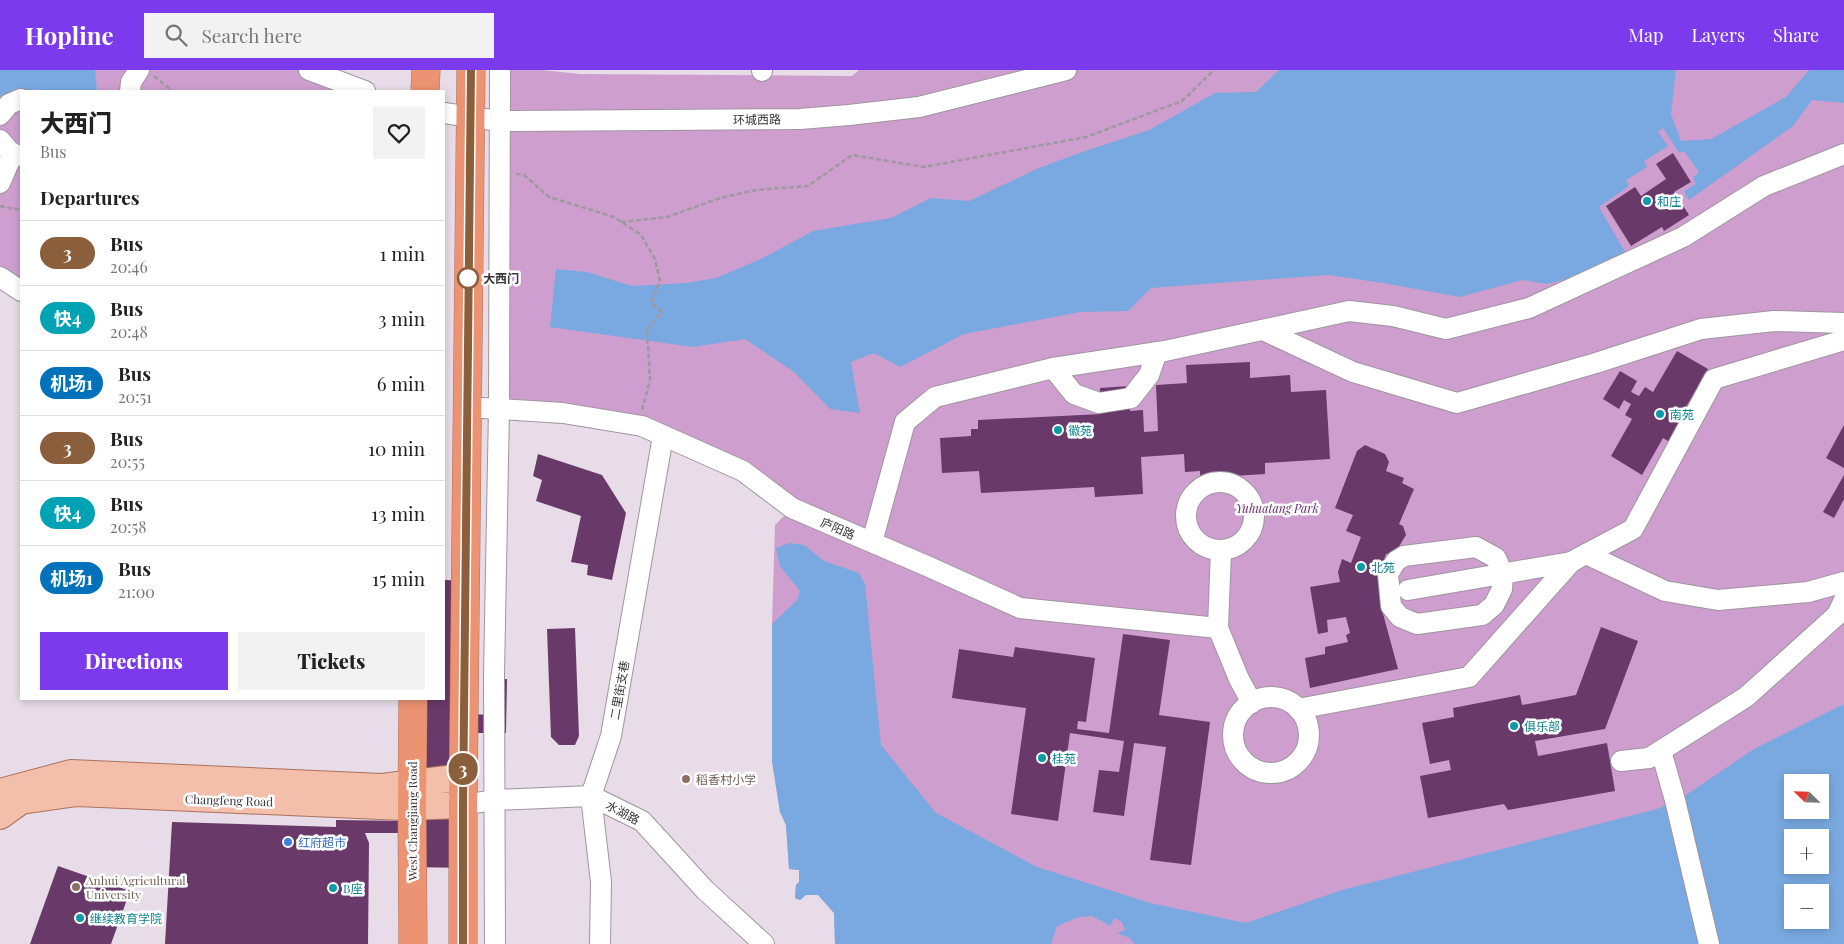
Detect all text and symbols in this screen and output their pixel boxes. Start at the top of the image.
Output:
search box [144,13,494,58]
text: Hopline [25,19,114,51]
icon: search [162,21,190,49]
text: Search here [202,22,302,48]
text: Map [1628,23,1663,47]
text: Layers [1691,23,1745,47]
text: Share [1773,23,1819,47]
text: 大西门 [40,106,112,138]
button: heart [373,107,425,159]
street label: 环城西路 [733,111,781,127]
text: Bus [40,141,66,162]
text: Departures [40,184,140,210]
place label: 和庄 [1657,193,1681,209]
marker: 和庄 [1641,195,1653,207]
text: Bus [110,230,143,256]
text: 1 min [379,240,425,266]
text: 3 [63,241,72,265]
text: 20:46 [110,256,148,277]
marker: 大西门 [457,267,479,289]
place label: 大西门 [483,270,519,286]
text: Bus [110,295,143,321]
text: 3 min [378,305,425,331]
text: 快4 [54,306,81,330]
text: 20:48 [110,321,148,342]
text: Bus [118,360,151,386]
text: 6 min [377,370,425,396]
text: 机场1 [50,371,93,395]
text: 20:51 [118,386,152,407]
place label: 南苑 [1670,406,1694,422]
marker: 南苑 [1654,408,1666,420]
place label: 徽苑 [1068,422,1092,438]
marker: 徽苑 [1052,424,1064,436]
text: Bus [110,425,143,451]
text: 10 min [368,435,425,461]
text: 3 [63,436,72,460]
text: 20:55 [110,451,145,472]
text: Bus [110,490,143,516]
text: 13 min [371,500,425,526]
park label: Yuhuatang Park [1235,500,1319,516]
text: 快4 [54,501,81,525]
street label: 庐阳路 [818,514,858,542]
text: 20:58 [110,516,146,537]
text: Bus [118,555,151,581]
place label: 北苑 [1371,559,1395,575]
marker: 北苑 [1355,561,1367,573]
text: 15 min [372,565,425,591]
text: 机场1 [50,566,93,590]
text: 21:00 [118,581,155,602]
button: Directions [40,632,228,690]
button: Tickets [238,632,425,690]
street label: 二里街支巷 [606,659,632,721]
place label: 俱乐部 [1524,718,1560,734]
marker: 俱乐部 [1508,720,1520,732]
place label: 桂苑 [1052,750,1076,766]
marker: 桂苑 [1036,752,1048,764]
line badge: 3 [447,753,479,785]
text: 3 [459,757,467,781]
street label: West Changjiang Road [404,761,420,882]
place label: 稻香村小学 [696,771,756,787]
marker: 稻香村小学 [680,773,692,785]
north arrow [1784,774,1829,819]
map controls [1784,774,1829,929]
street label: Changfeng Road [185,790,273,810]
street label: 水湖路 [603,796,643,828]
button: + [1784,829,1829,874]
place label: 红府超市 [298,834,346,850]
marker: 红府超市 [282,836,294,848]
place label: Anhui Agricultural University [85,872,186,902]
place label: B座 [343,880,362,896]
marker: Anhui Agricultural University [70,881,82,893]
marker: B座 [327,882,339,894]
button: − [1784,884,1829,929]
place label: 继续教育学院 [90,910,162,926]
marker: 继续教育学院 [74,912,86,924]

